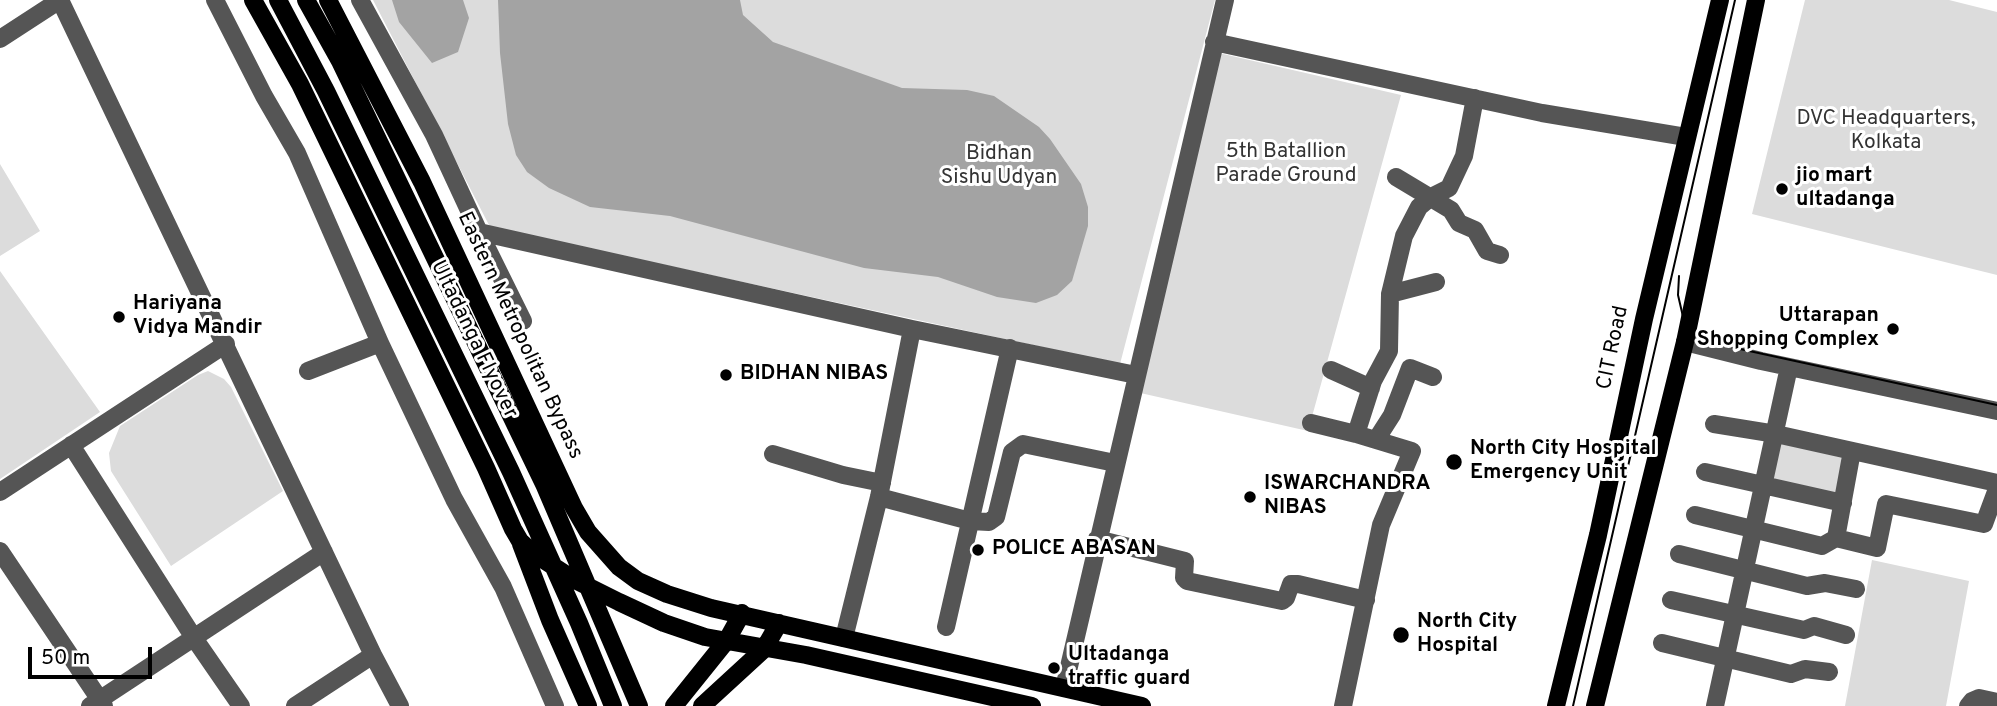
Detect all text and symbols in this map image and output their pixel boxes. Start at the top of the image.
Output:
park label: DVC Headquarters, Kolkata [1797,107,1975,157]
park label: 5th Batallion Parade Ground [1216,140,1356,190]
park label: Bidhan Sishu Udyan [941,142,1057,192]
place label: jio mart ultadanga [1796,164,1895,214]
marker: jio mart ultadanga [1774,181,1790,197]
street label: Eastern Metropolitan Bypass [451,209,587,463]
street label: Ultadanga Flyover [424,257,522,423]
place label: Hariyana Vidya Mandir [133,292,262,342]
street label: CIT Road [1593,304,1635,392]
place label: Uttarapan Shopping Complex [1697,304,1879,354]
marker: Hariyana Vidya Mandir [111,309,127,325]
marker: Uttarapan Shopping Complex [1885,321,1901,337]
place label: BIDHAN NIBAS [740,362,888,388]
marker: BIDHAN NIBAS [718,367,734,383]
place label: North City Hospital Emergency Unit [1470,437,1657,487]
marker: North City Hospital Emergency Unit [1444,452,1464,472]
place label: ISWARCHANDRA NIBAS [1264,472,1431,522]
marker: ISWARCHANDRA NIBAS [1242,489,1258,505]
place label: POLICE ABASAN [992,537,1156,563]
marker: POLICE ABASAN [970,542,986,558]
place label: North City Hospital [1417,610,1517,660]
marker: North City Hospital [1391,625,1411,645]
scale bar [32,632,156,676]
place label: Ultadanga traffic guard [1068,643,1190,693]
text: 50 m [41,645,90,672]
marker: Ultadanga traffic guard [1046,660,1062,676]

